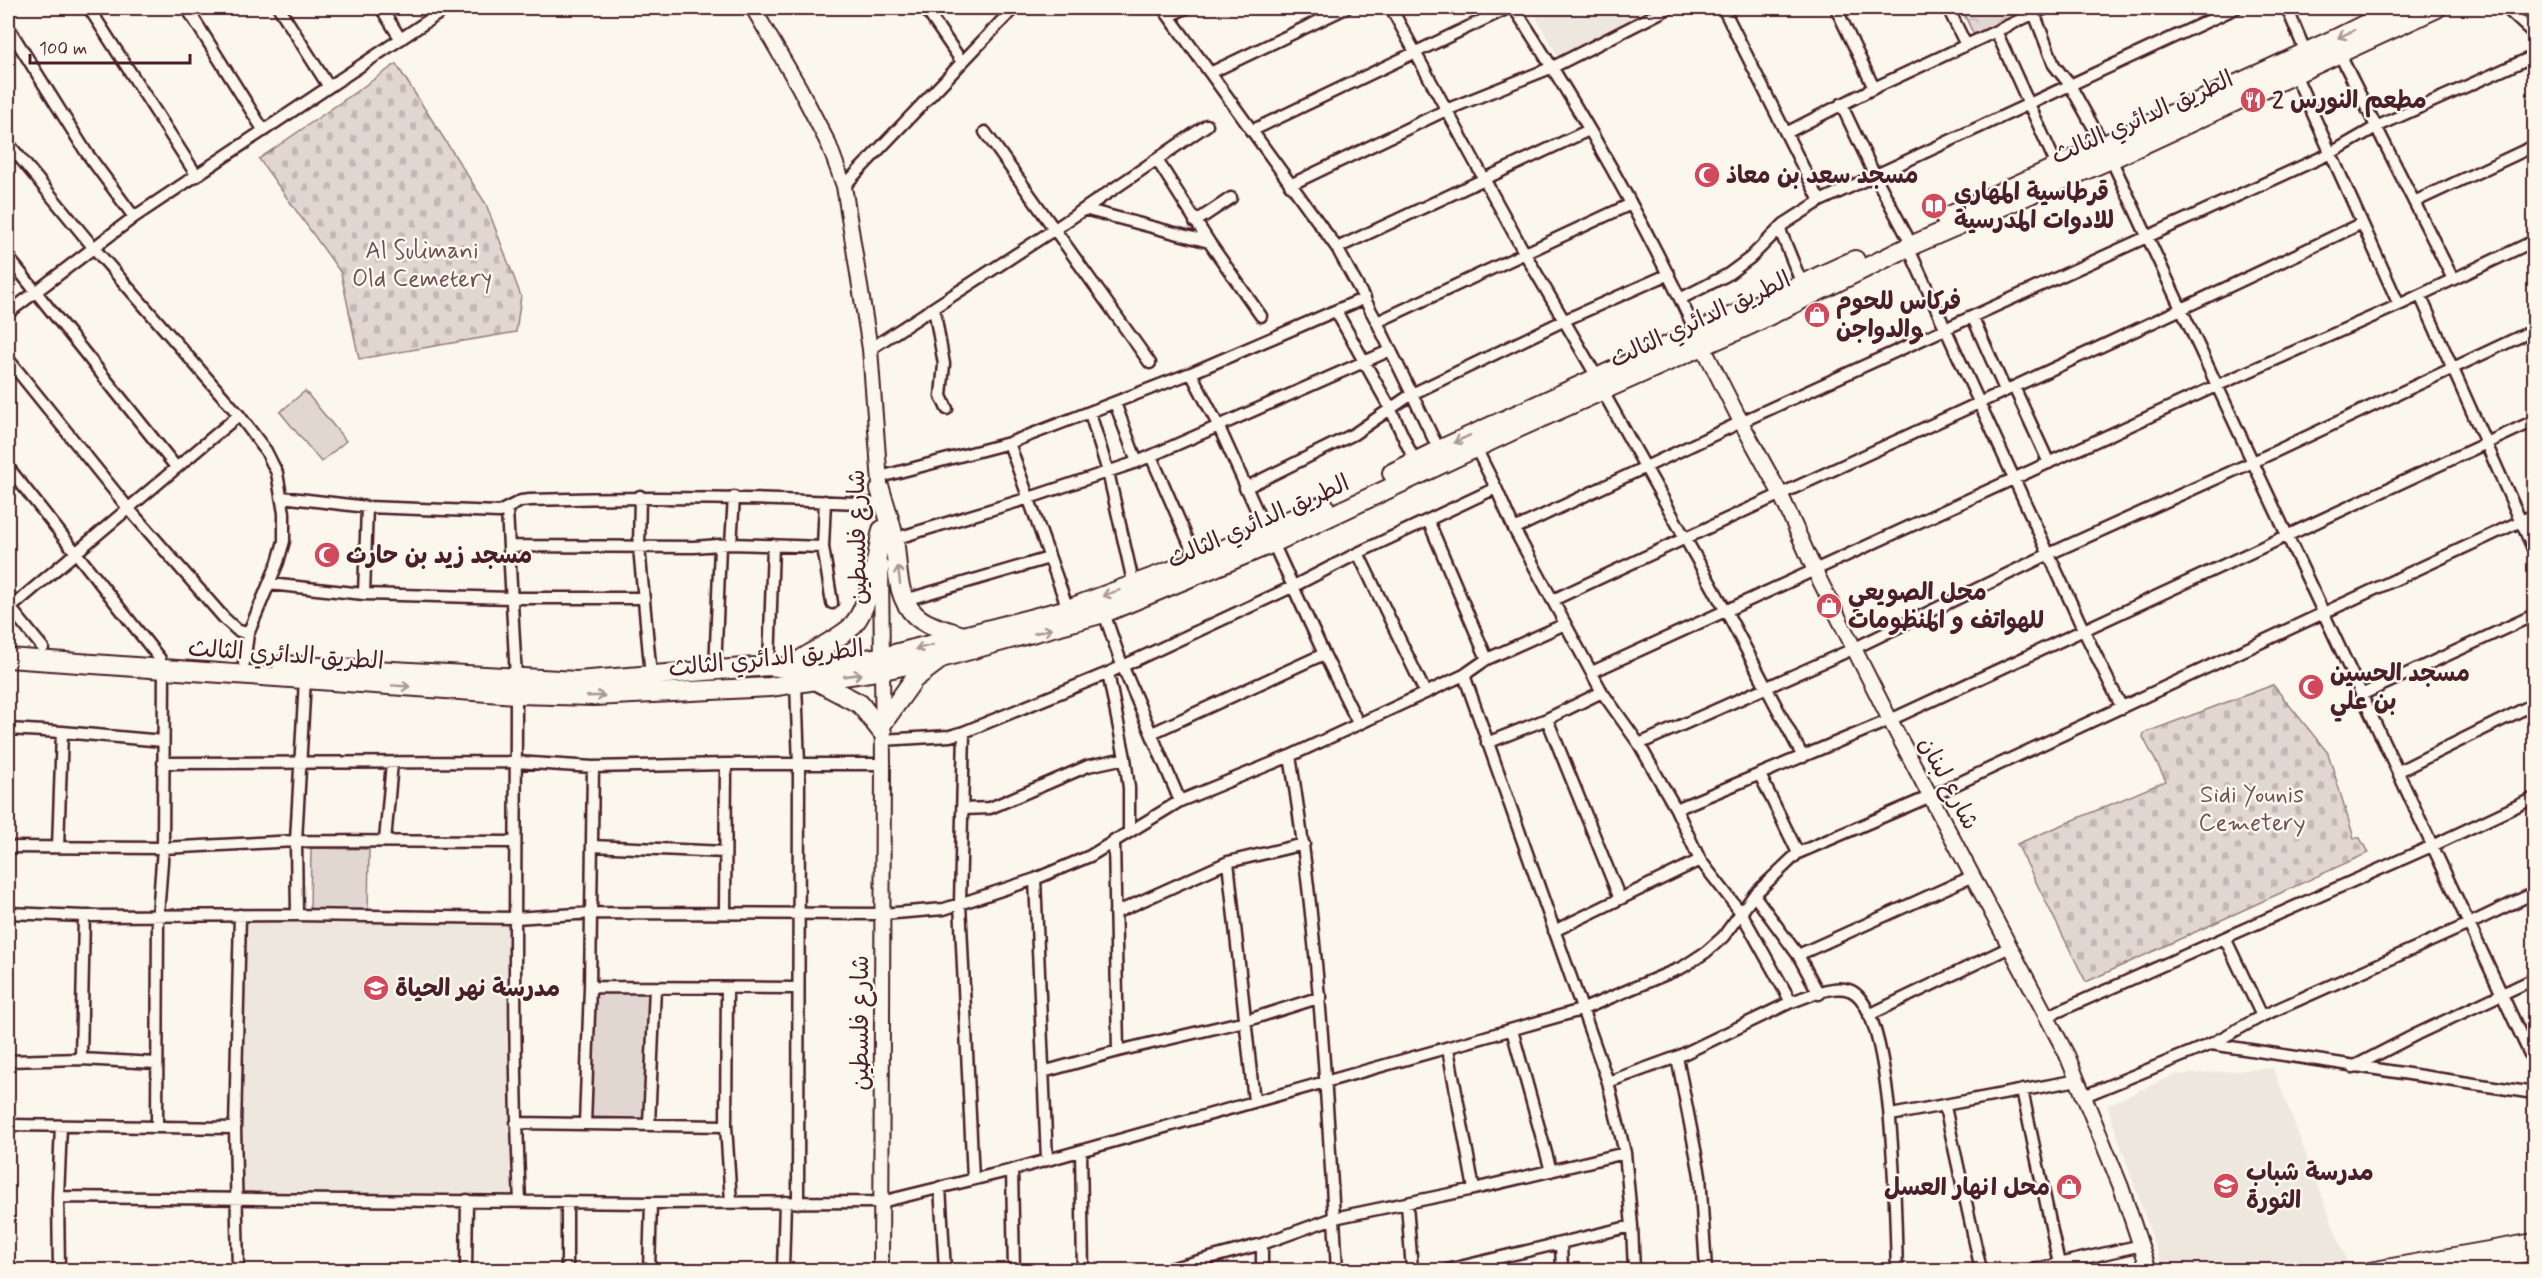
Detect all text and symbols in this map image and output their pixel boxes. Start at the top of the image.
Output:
scale bar [30,27,190,65]
one-way arrow [2337,29,2355,40]
text: 100 m [39,37,87,61]
street label: الطريق الدائري الثالث [2047,64,2239,172]
restaurant icon: مطعم النورس 2 [2238,85,2268,115]
place label: مطعم النورس 2 [2272,86,2427,118]
mosque icon: مسجد سعد بن معاذ [1692,160,1722,190]
place label: مسجد سعد بن معاذ [1726,161,1918,192]
place label: قرطاسية المهاري للادوات المدرسية [1954,178,2114,237]
library icon: قرطاسية المهاري للادوات المدرسية [1919,191,1949,221]
park label: Al Sulimani Old Cemetery [352,236,492,295]
street label: الطريق الدائري الثالث [1605,265,1796,376]
place label: فركاس للحوم والدواجن [1836,287,1961,346]
shop icon: فركاس للحوم والدواجن [1802,300,1832,330]
one-way arrow [1454,434,1472,445]
street label: الطريق الدائري الثالث [1163,468,1355,576]
street label: شارع فلسطين [842,469,875,605]
mosque icon: مسجد زيد بن حارث [312,540,342,570]
place label: مسجد زيد بن حارث [346,541,532,572]
one-way arrow [893,565,904,585]
place label: محل الصويعي للهواتف و المنظومات [1848,578,2044,637]
one-way arrow [1102,589,1121,600]
shop icon: محل الصويعي للهواتف و المنظومات [1814,591,1844,621]
one-way arrow [1033,625,1052,636]
street label: الطريق الدائري الثالث [187,633,385,678]
street label: الطريق الدائري الثالث [667,634,865,685]
one-way arrow [914,642,933,654]
place label: مسجد الحسين بن علي [2330,659,2470,722]
one-way arrow [842,669,862,680]
mosque icon: مسجد الحسين بن علي [2296,672,2326,702]
one-way arrow [391,681,411,692]
one-way arrow [585,690,605,701]
street label: شارع لبنان [1910,732,1985,836]
park label: Sidi Younis Cemetery [2198,780,2306,839]
street label: شارع فلسطين [846,955,877,1091]
school or university icon: مدرسة نهر الحياة [361,973,391,1003]
place label: مدرسة نهر الحياة [395,974,560,1005]
place label: مدرسة شباب الثورة [2246,1158,2374,1217]
school or university icon: مدرسة شباب الثورة [2211,1171,2241,1201]
shop icon: محل انهار العسل [2054,1172,2084,1202]
place label: محل انهار العسل [1884,1173,2050,1204]

